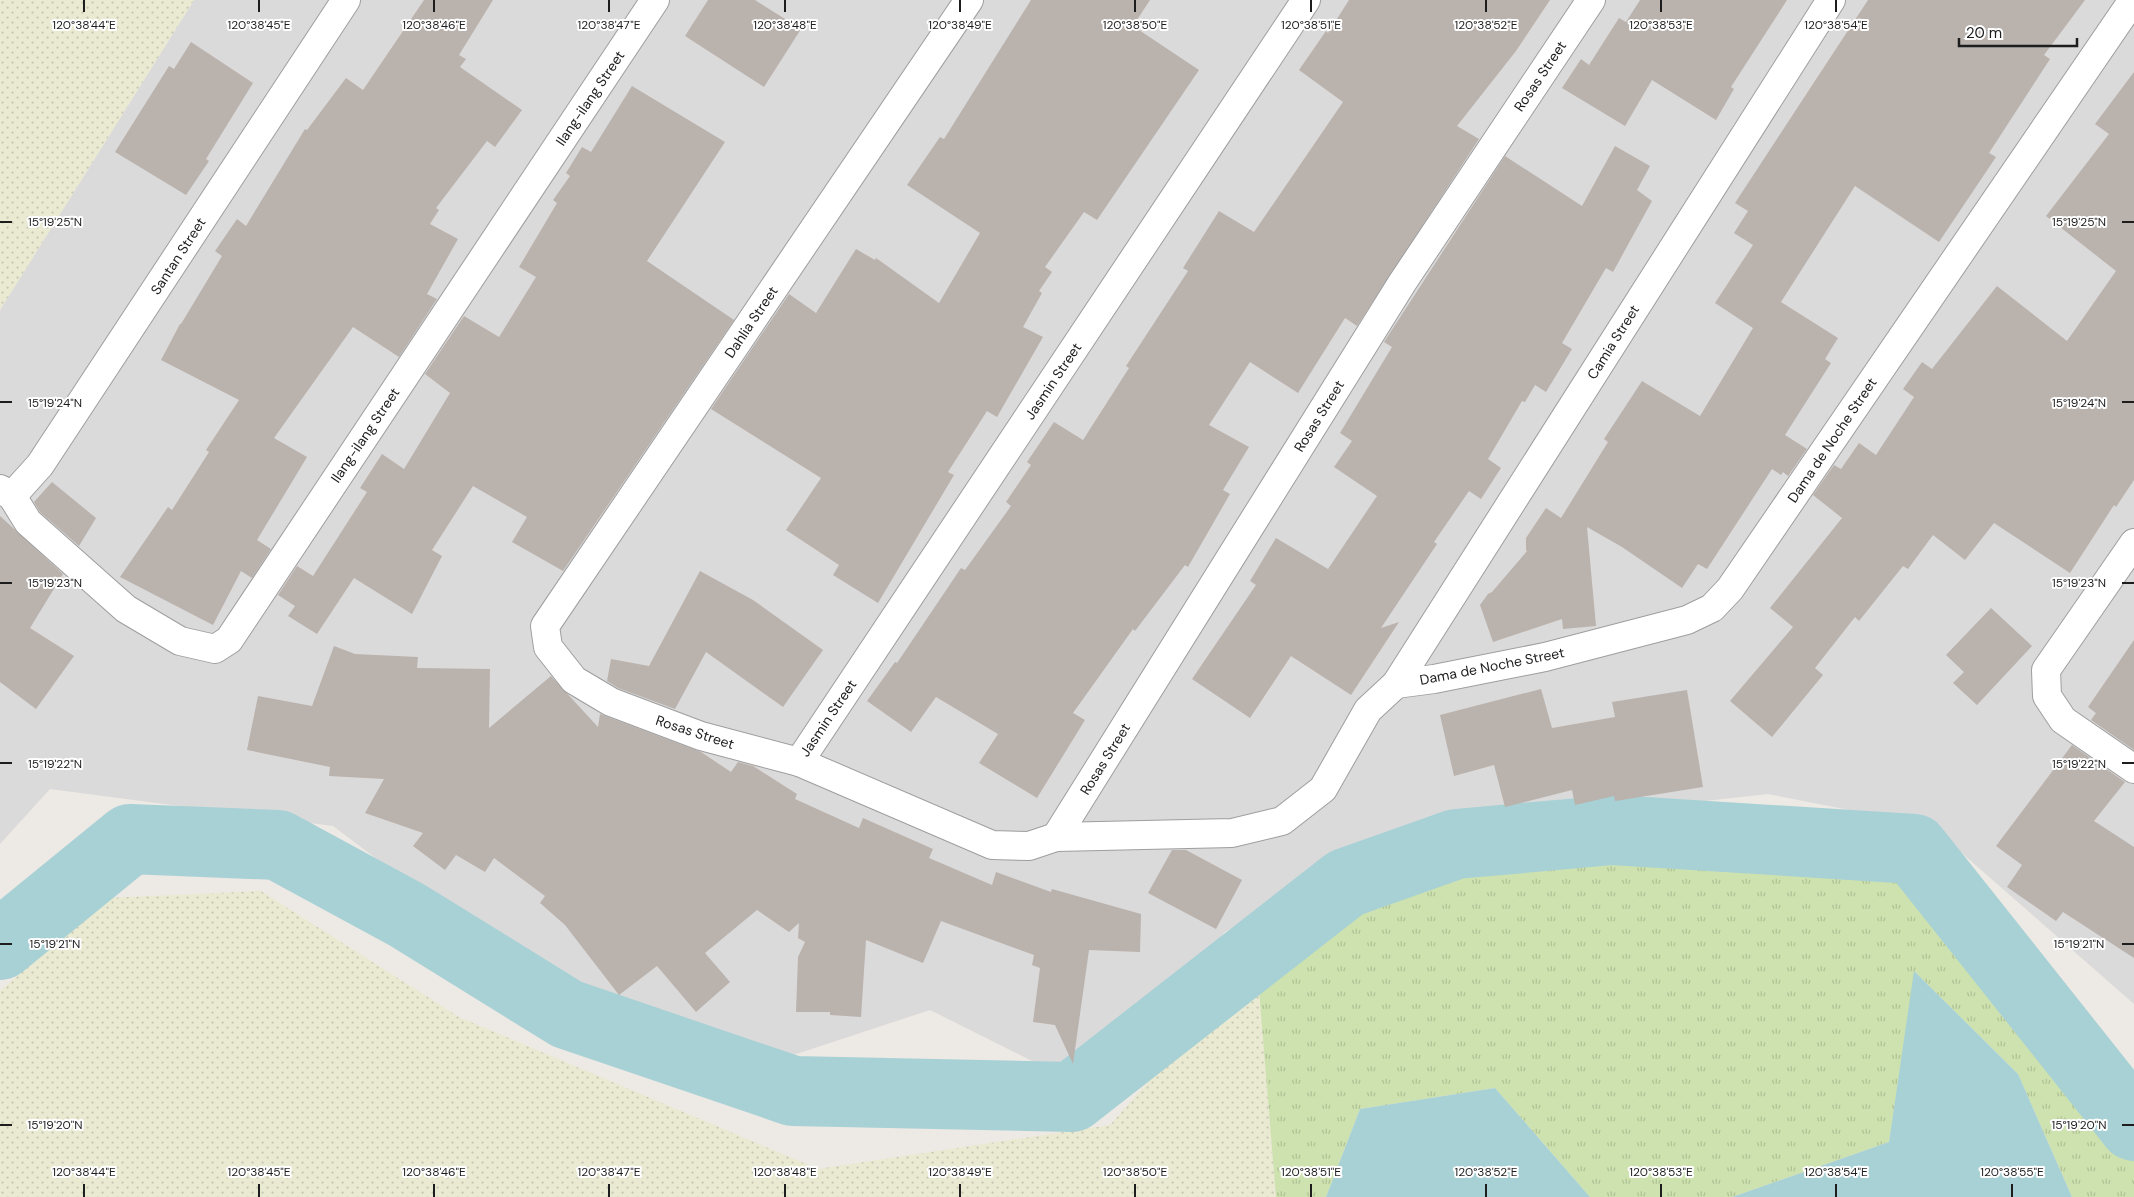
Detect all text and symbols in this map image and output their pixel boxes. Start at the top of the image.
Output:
scale bar [1959,15,2076,47]
text: 120°38'44"E [52,17,116,33]
text: 120°38'45"E [227,17,291,33]
text: 120°38'46"E [402,17,466,33]
text: 120°38'47"E [578,17,641,33]
text: 120°38'48"E [753,17,817,33]
text: 120°38'49"E [928,17,992,33]
text: 120°38'50"E [1103,17,1168,33]
text: 120°38'51"E [1281,17,1341,33]
text: 120°38'52"E [1454,17,1518,33]
text: 120°38'53"E [1629,17,1693,33]
text: 120°38'54"E [1804,17,1868,33]
text: 20 m [1966,23,2002,43]
street label: Rosas Street [1510,37,1570,115]
street label: Ilang-ilang Street [552,47,628,149]
text: 15°19'25"N [28,214,82,230]
street label: Santan Street [146,214,210,298]
text: 15°19'25"N [2052,214,2106,230]
street label: Dahlia Street [720,283,782,361]
street label: Camia Street [1583,301,1643,383]
street label: Jasmin Street [1021,339,1085,423]
street label: Dama de Noche Street [1783,374,1881,506]
street label: Rosas Street [1290,377,1348,455]
street label: Ilang-ilang Street [327,384,403,486]
text: 15°19'24"N [28,395,82,411]
text: 15°19'24"N [2052,395,2106,411]
text: 15°19'23"N [28,575,82,591]
text: 15°19'23"N [2052,575,2106,591]
street label: Dama de Noche Street [1418,643,1566,689]
street label: Jasmin Street [796,676,860,760]
street label: Rosas Street [654,711,736,753]
street label: Rosas Street [1076,720,1134,798]
text: 15°19'22"N [28,756,82,772]
text: 15°19'22"N [2052,756,2106,772]
text: 15°19'21"N [30,936,80,952]
text: 15°19'21"N [2054,936,2104,952]
text: 15°19'20"N [27,1117,83,1133]
text: 15°19'20"N [2051,1117,2107,1133]
text: 120°38'44"E [52,1164,116,1180]
text: 120°38'45"E [227,1164,291,1180]
text: 120°38'46"E [402,1164,466,1180]
text: 120°38'47"E [578,1164,641,1180]
text: 120°38'48"E [753,1164,817,1180]
text: 120°38'49"E [928,1164,992,1180]
text: 120°38'50"E [1103,1164,1168,1180]
text: 120°38'51"E [1281,1164,1341,1180]
text: 120°38'52"E [1454,1164,1518,1180]
text: 120°38'53"E [1629,1164,1693,1180]
text: 120°38'54"E [1804,1164,1868,1180]
text: 120°38'55"E [1980,1164,2044,1180]

